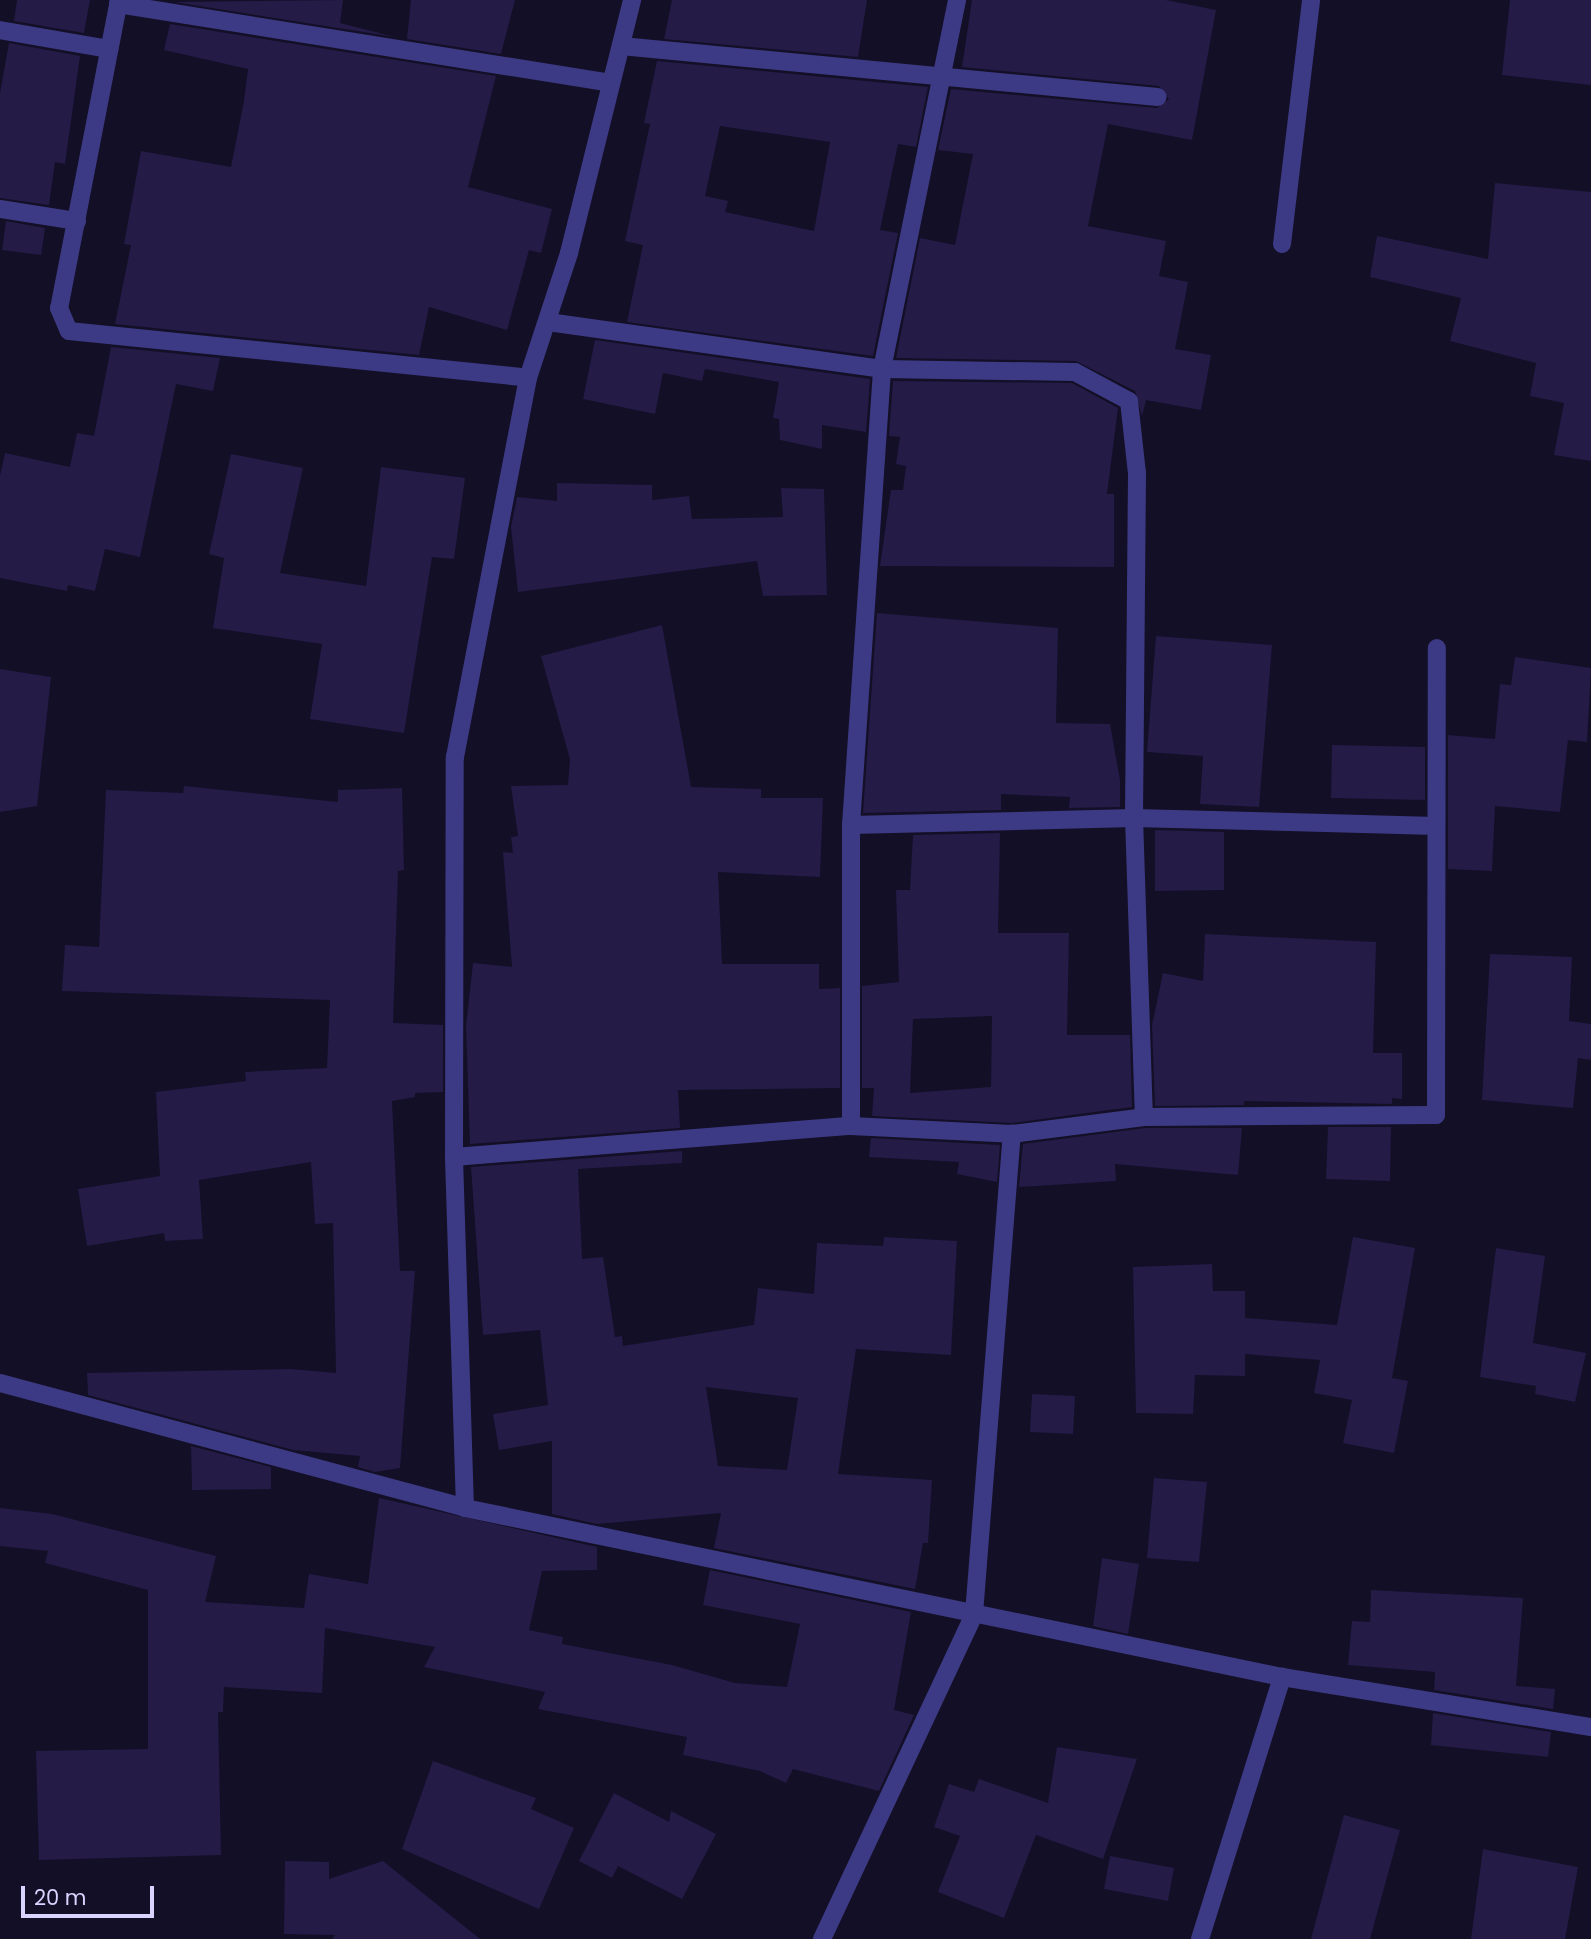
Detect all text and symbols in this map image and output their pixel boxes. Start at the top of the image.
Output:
scale bar [24,1872,158,1916]
text: 20 m [34,1883,87,1912]

